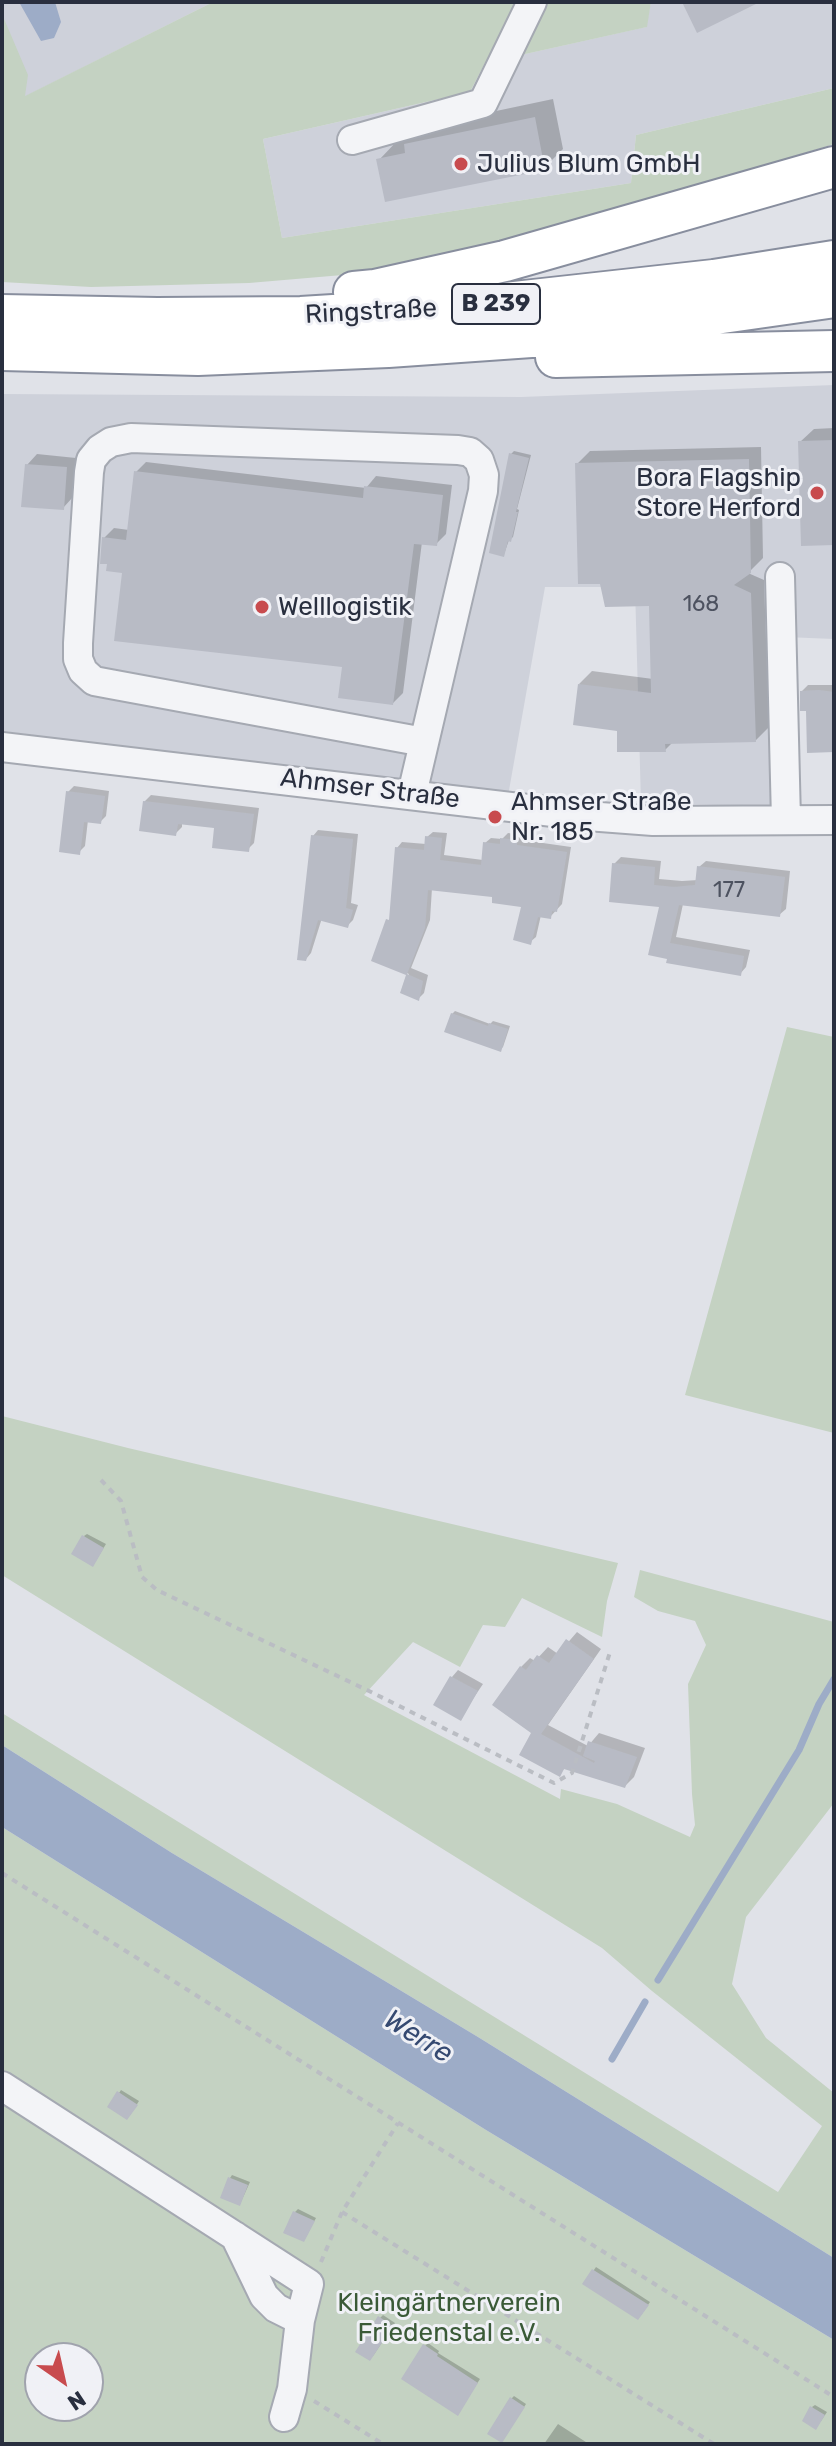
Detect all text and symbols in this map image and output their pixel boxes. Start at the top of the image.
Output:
place label: Julius Blum GmbH [477,148,701,180]
marker: Julius Blum GmbH [452,155,470,173]
road number: B 239 [452,284,540,324]
street label: Ringstraße [304,293,438,331]
place label: Bora Flagship Store Herford [636,462,801,524]
marker: Bora Flagship Store Herford [808,484,826,502]
place label: Welllogistik [278,591,412,623]
house number: 168 [683,592,719,618]
marker: Welllogistik [253,598,271,616]
street label: Ahmser Straße [278,763,462,815]
place label: Ahmser Straße Nr. 185 [511,786,692,848]
marker: Ahmser Straße Nr. 185 [486,808,504,826]
house number: 177 [713,878,745,904]
water label: Werre [378,2003,458,2071]
park label: Kleingärtnerverein Friedenstal e.V. [337,2287,561,2348]
north arrow [24,2342,104,2422]
text: N [62,2385,91,2416]

